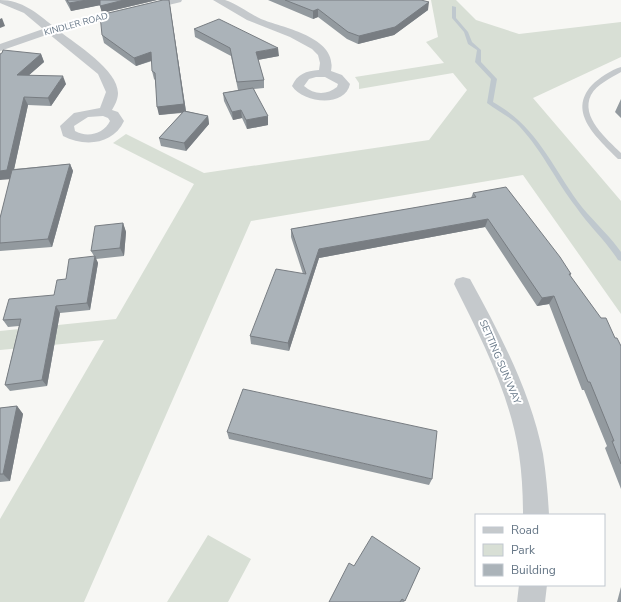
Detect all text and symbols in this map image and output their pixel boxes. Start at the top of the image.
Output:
street label: KINDLER ROAD [43,10,110,38]
street label: SETTING SUN WAY [476,318,524,407]
legend [475,514,605,586]
text: Road [511,522,539,538]
text: Park [511,542,536,558]
text: Building [511,562,556,578]

